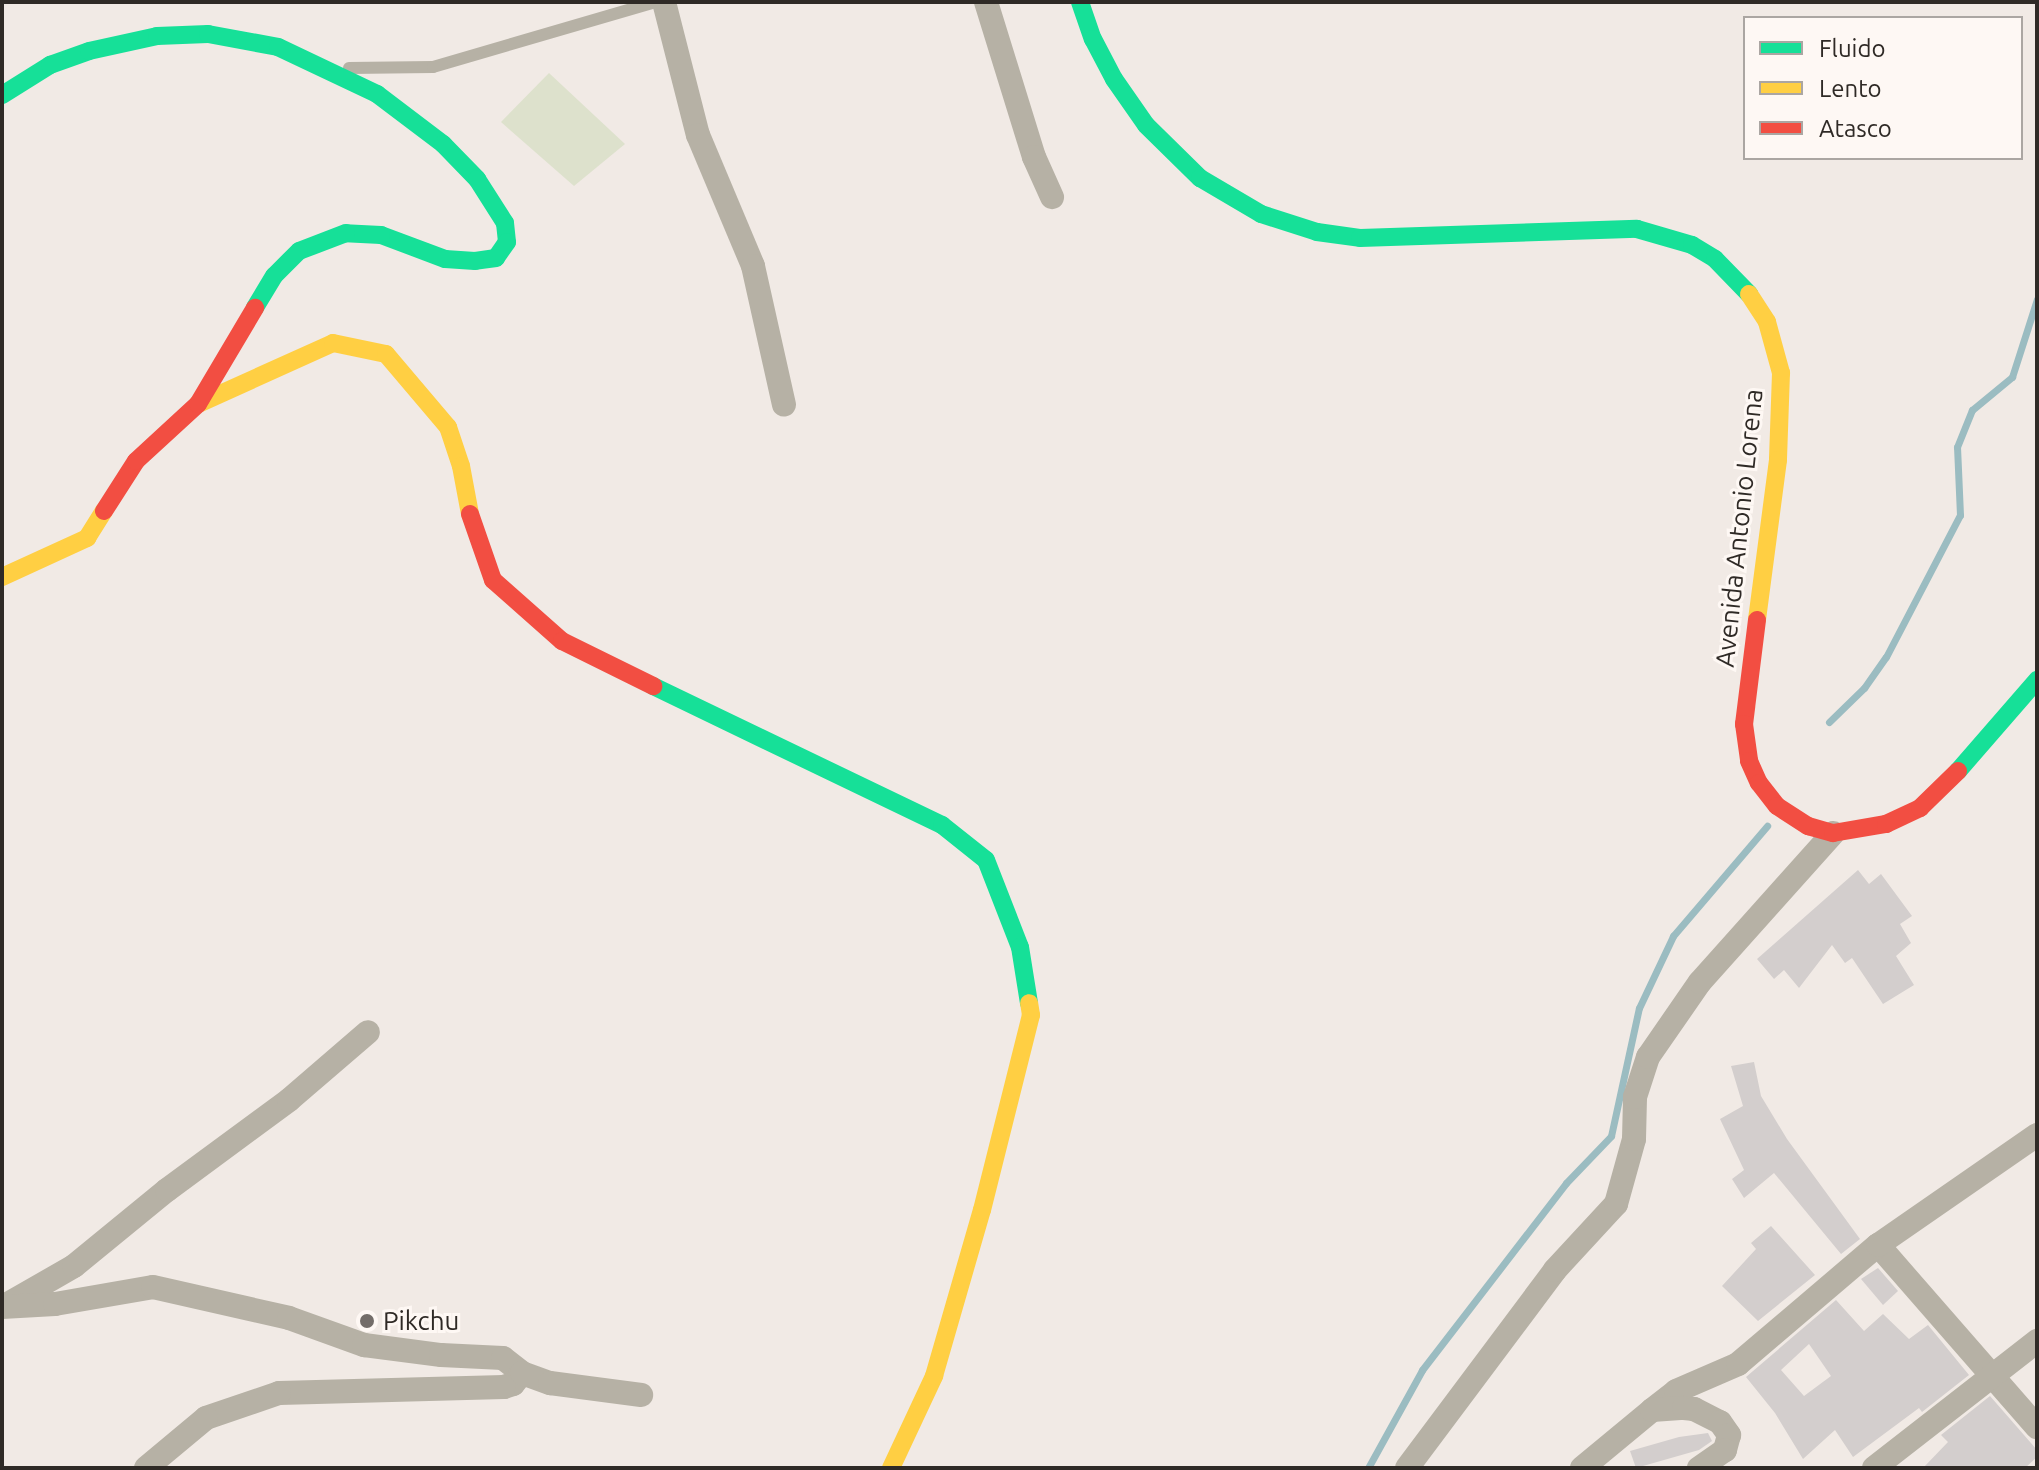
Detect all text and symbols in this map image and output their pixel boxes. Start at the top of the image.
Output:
legend [1743,16,2023,160]
text: Fluido [1819,35,1886,62]
text: Lento [1819,75,1882,102]
text: Atasco [1819,115,1892,142]
street label: Avenida Antonio Lorena [1709,387,1769,669]
place label: Pikchu [383,1305,459,1337]
marker: Pikchu [358,1312,376,1330]

